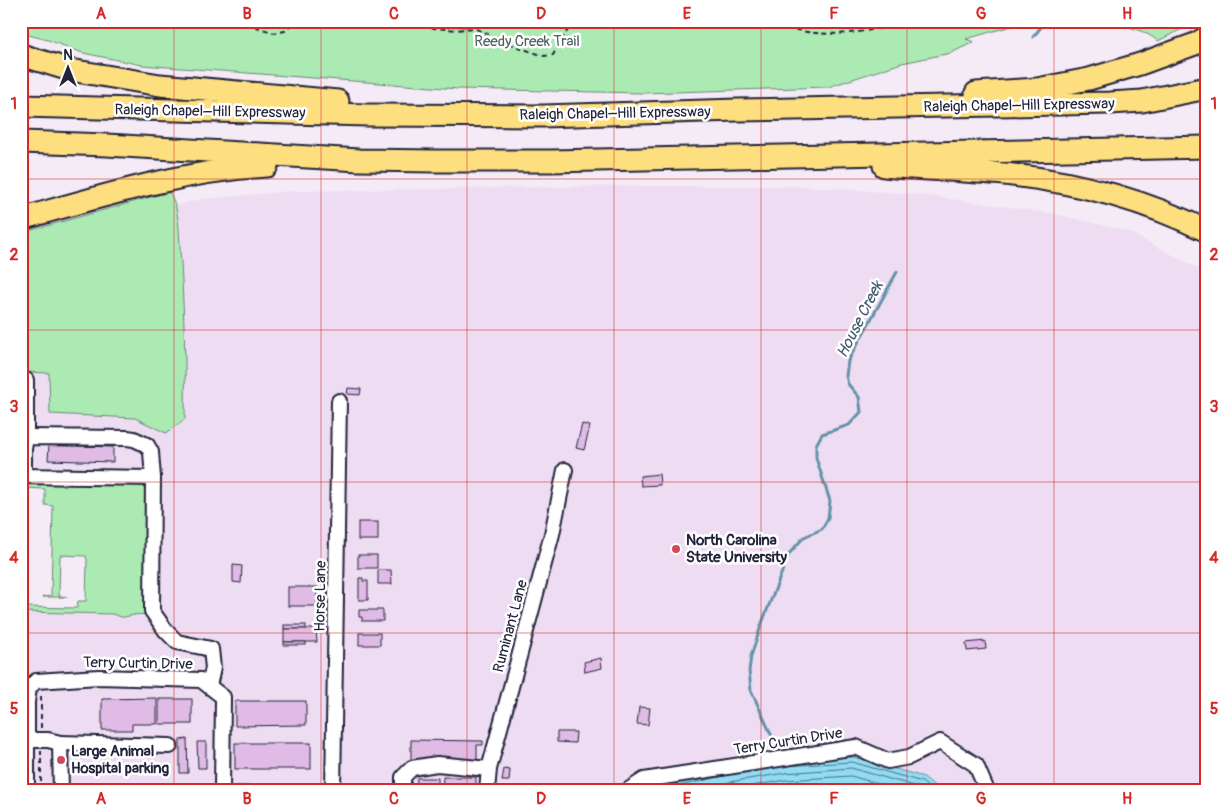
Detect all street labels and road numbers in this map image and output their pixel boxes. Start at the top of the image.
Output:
street label: Raleigh Chapel–Hill Expressway [923,94,1115,117]
street label: Raleigh Chapel–Hill Expressway [114,100,306,123]
street label: Raleigh Chapel–Hill Expressway [519,102,711,125]
street label: Horse Lane [310,560,331,632]
street label: Ruminant Lane [489,577,532,675]
street label: Terry Curtin Drive [83,653,194,674]
street label: Terry Curtin Drive [732,723,844,759]

